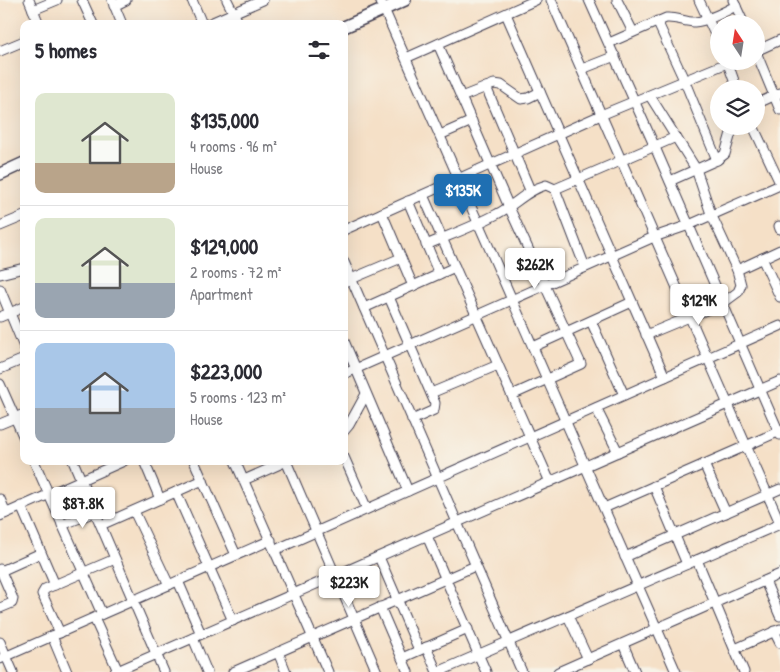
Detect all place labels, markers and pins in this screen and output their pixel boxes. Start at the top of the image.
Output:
pin: $135K [428,174,498,216]
pin: $262K [500,248,570,290]
pin: $129K [664,284,734,326]
pin: $87.8K [42,486,124,529]
pin: $223K [314,566,384,608]

